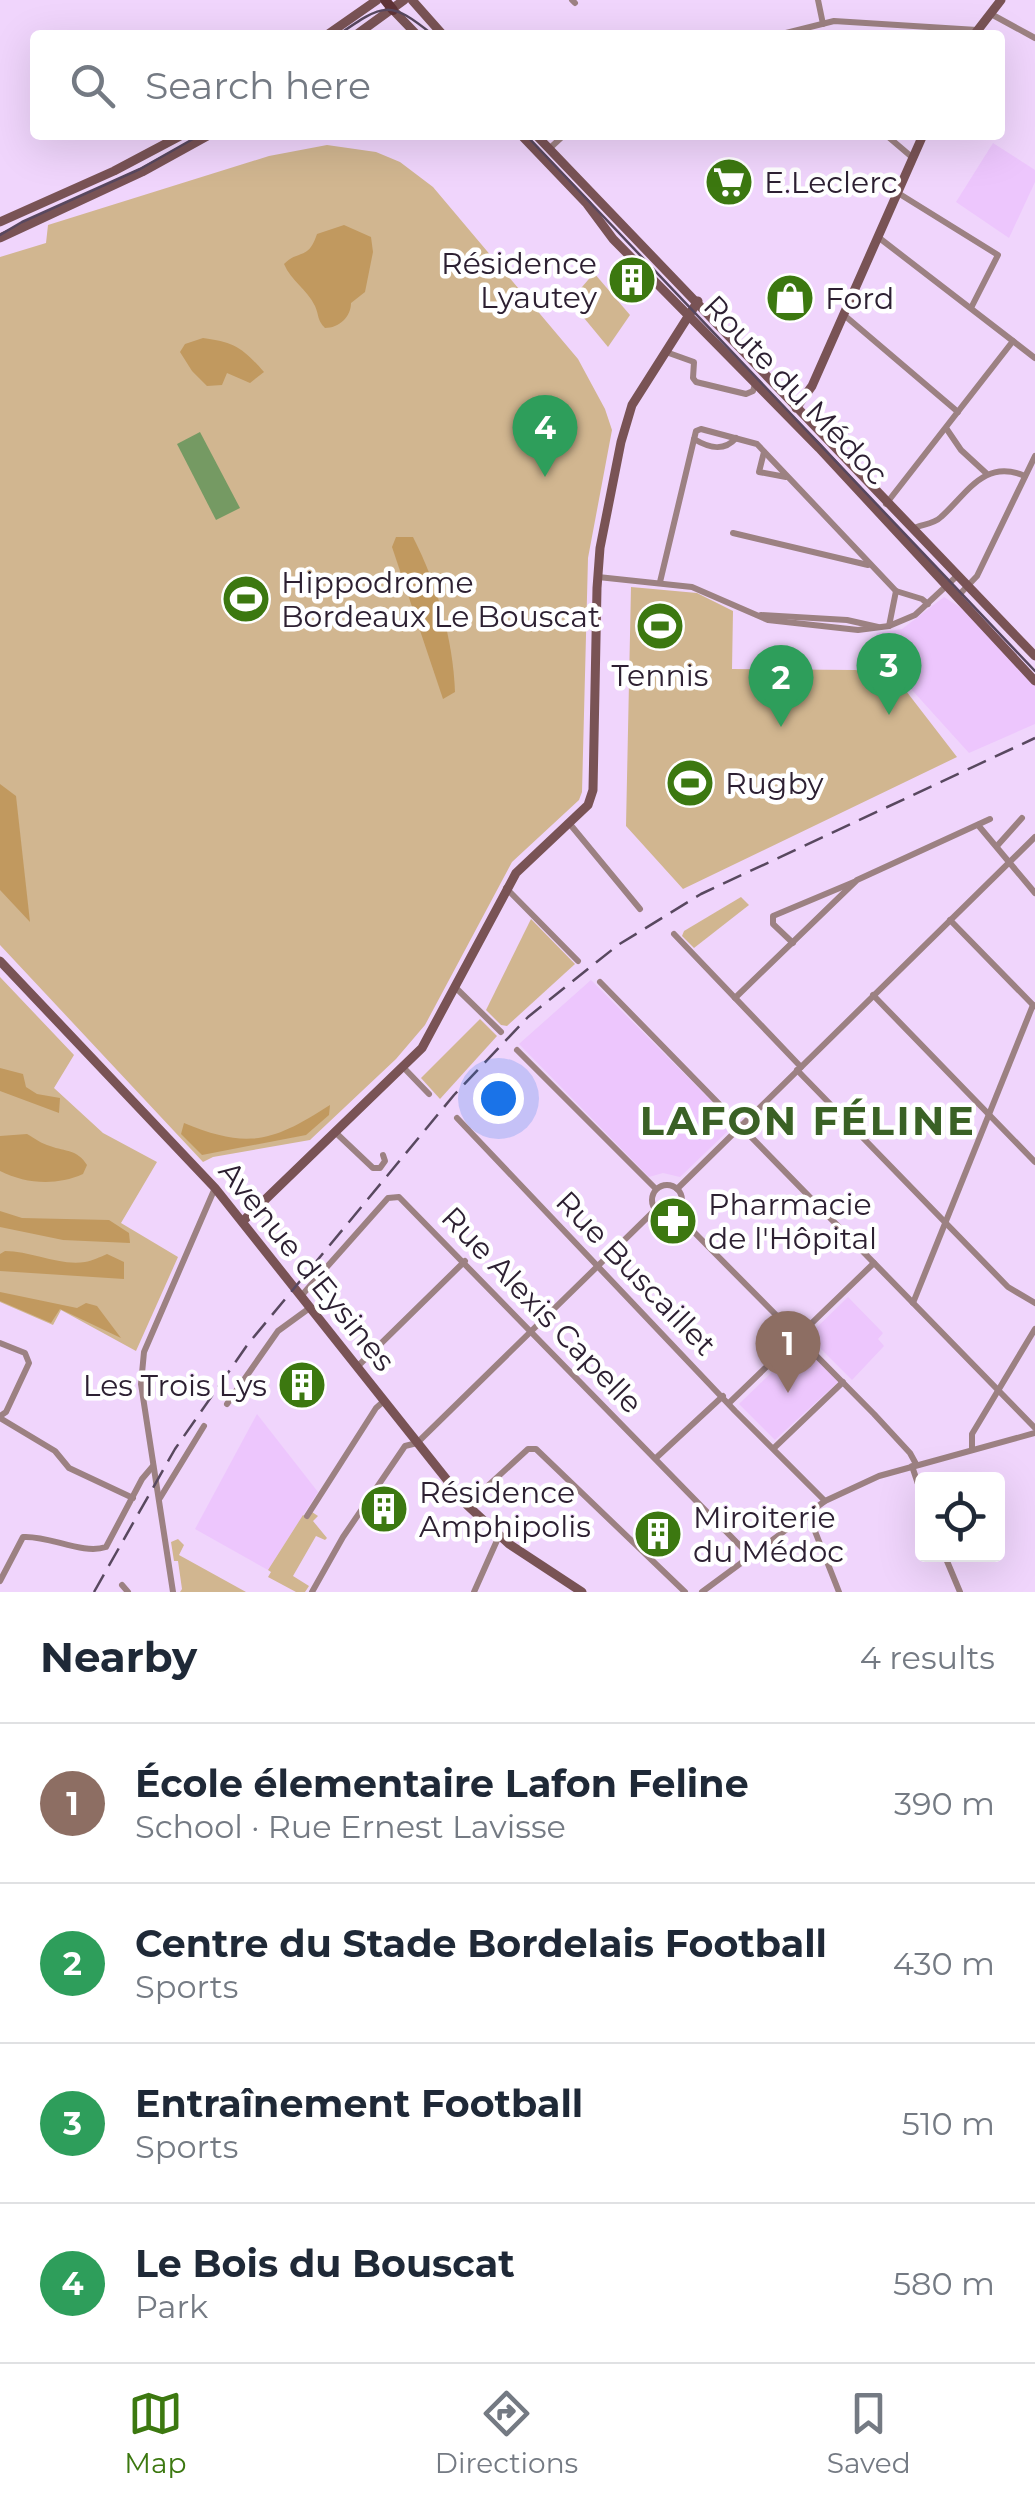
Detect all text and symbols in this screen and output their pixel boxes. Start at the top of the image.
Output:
search box [30,30,1005,140]
icon: search [65,58,120,113]
text: Search here [145,62,371,109]
supermarket icon: E.Leclerc [703,156,755,208]
place label: E.Leclerc [764,164,898,201]
place label: Résidence Lyautey [441,245,598,316]
building icon: Résidence Lyautey [606,254,658,306]
shop icon: Ford [764,272,816,324]
place label: Ford [825,280,894,317]
street label: Route du Médoc [696,287,896,493]
pin: 4 [512,394,578,477]
place label: Hippodrome Bordeaux Le Bouscat [281,564,600,635]
sports icon: Hippodrome Bordeaux Le Bouscat [220,573,272,625]
sports icon: Tennis [634,600,686,652]
pin: 3 [856,632,922,715]
pin: 2 [748,644,814,727]
place label: Tennis [612,657,708,694]
sports icon: Rugby [664,757,716,809]
place label: Rugby [725,765,824,802]
your location [473,1073,524,1124]
district label: LAFON FÉLINE [640,1096,976,1145]
street label: Avenue d'Eysines [211,1154,403,1378]
street label: Rue Buscaillet [548,1183,724,1363]
place label: Pharmacie de l'Hôpital [708,1186,877,1257]
pharmacy icon: Pharmacie de l'Hôpital [647,1195,699,1247]
street label: Rue Alexis Capelle [434,1199,650,1421]
pin: 1 [756,1310,820,1393]
building icon: Les Trois Lys [276,1359,328,1411]
place label: Les Trois Lys [83,1367,267,1404]
map controls [915,1472,1005,1562]
button: locate [915,1472,1005,1562]
place label: Résidence Amphipolis [419,1474,591,1545]
building icon: Résidence Amphipolis [358,1483,410,1535]
place label: Miroiterie du Médoc [693,1499,844,1570]
building icon: Miroiterie du Médoc [632,1508,684,1560]
text: Nearby [40,1631,197,1683]
text: 4 results [860,1638,995,1677]
text: École élementaire Lafon Feline [135,1760,749,1807]
text: 1 [66,1784,79,1823]
text: 390 m [894,1784,995,1823]
text: School · Rue Ernest Lavisse [135,1807,566,1846]
text: Centre du Stade Bordelais Football [135,1920,827,1967]
text: 2 [63,1944,82,1983]
text: 430 m [893,1944,995,1983]
text: Sports [135,1967,238,2006]
text: Entraînement Football [135,2080,583,2127]
text: 3 [63,2104,82,2143]
text: 510 m [902,2104,995,2143]
text: Sports [135,2127,238,2166]
text: Le Bois du Bouscat [135,2240,515,2287]
text: 4 [61,2264,84,2303]
text: 580 m [893,2264,995,2303]
text: Park [135,2287,208,2326]
tab: Map [124,2386,186,2480]
tab: Directions [435,2386,578,2480]
tab: Saved [827,2386,911,2480]

